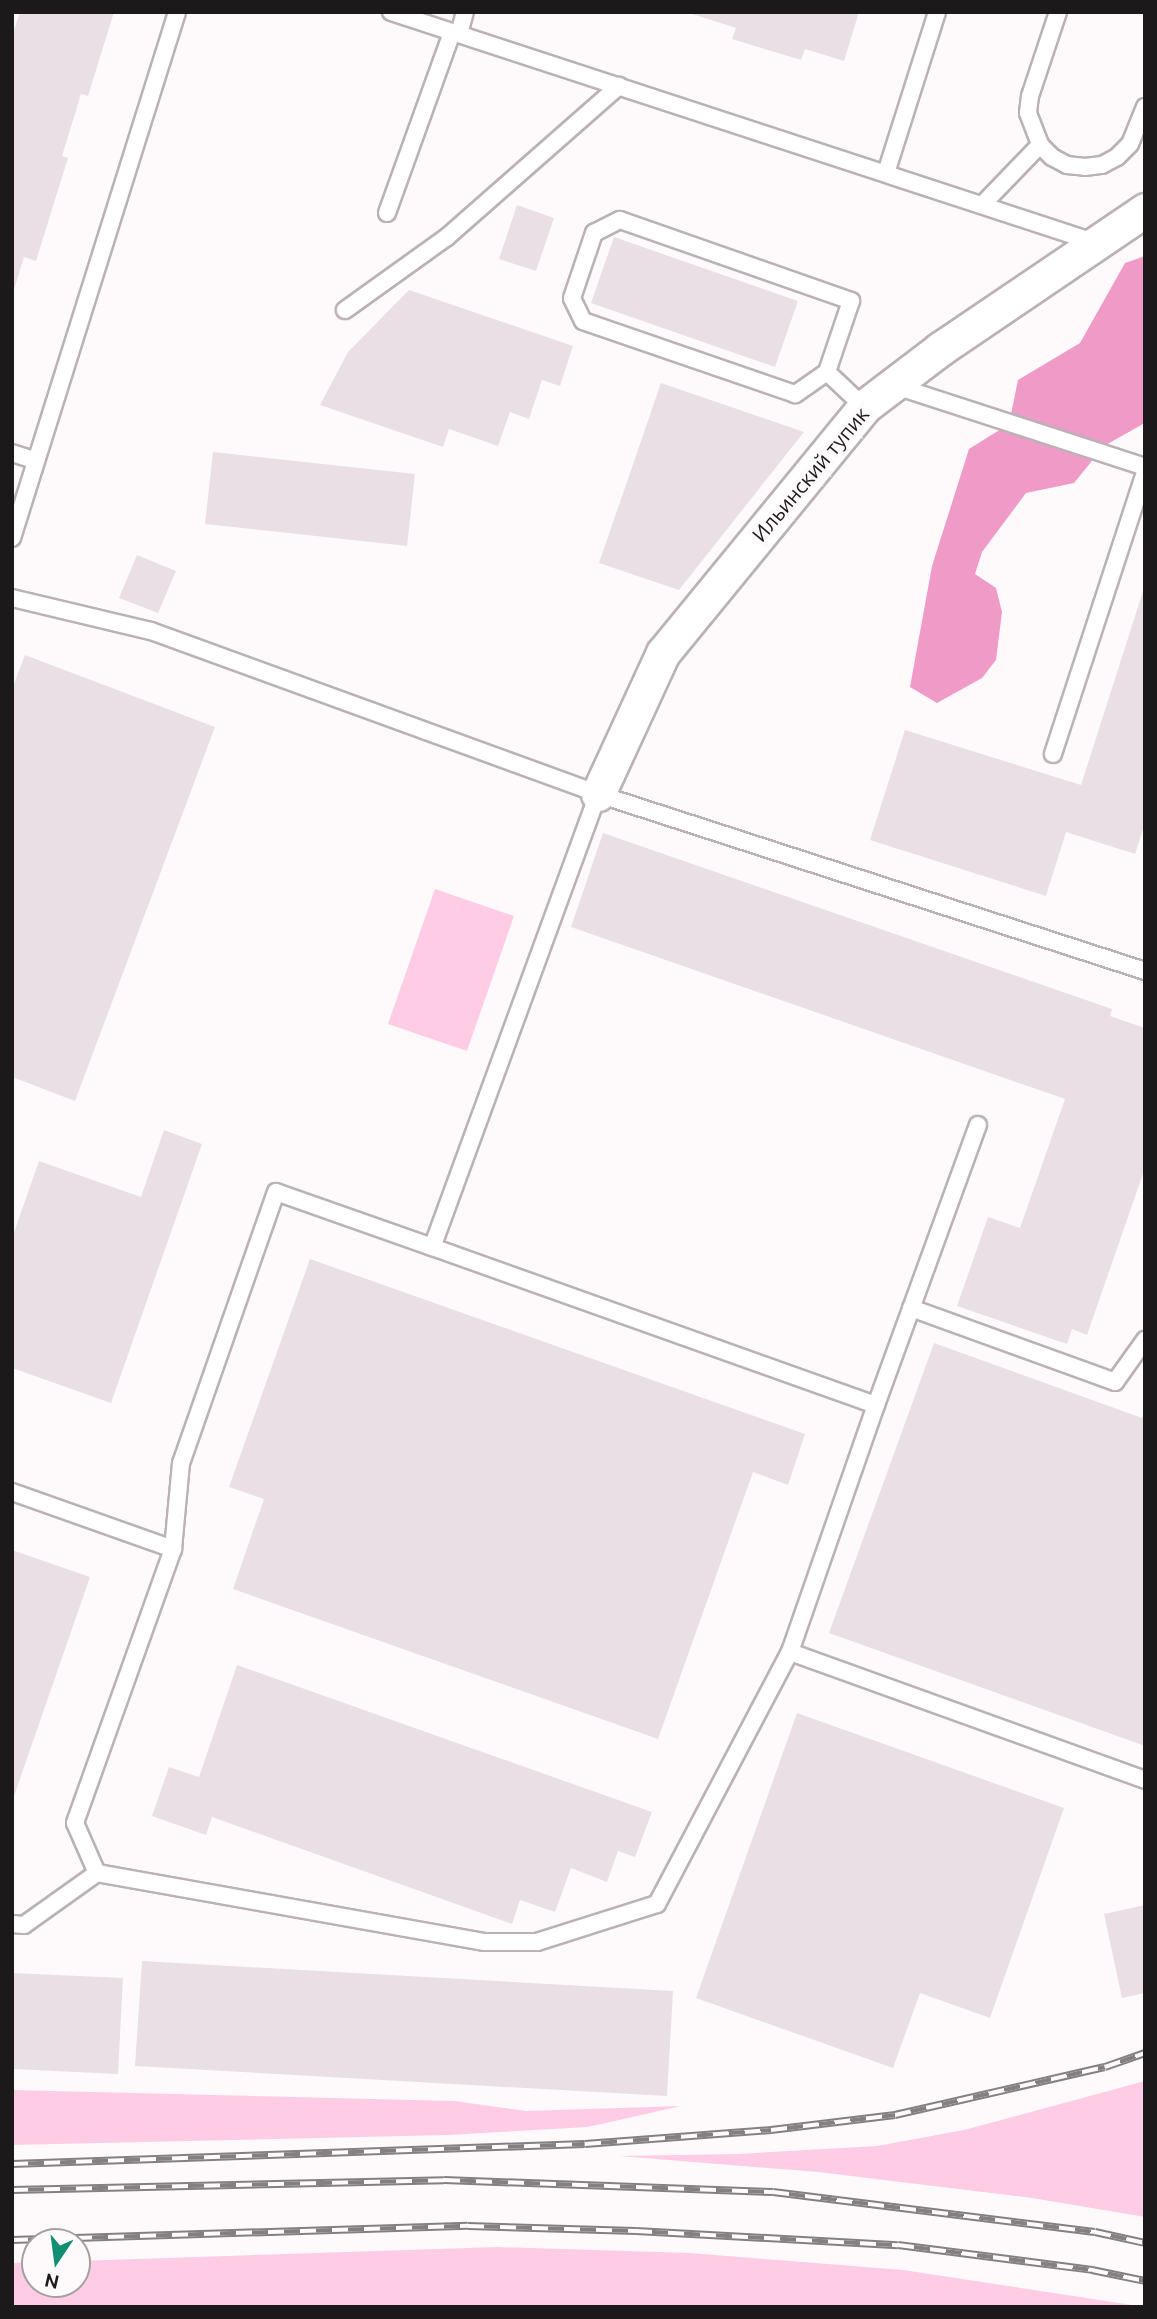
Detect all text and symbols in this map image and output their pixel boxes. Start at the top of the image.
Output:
street label: Ильинский тупик [746,401,874,547]
north arrow [21,2228,91,2298]
text: N [42,2269,61,2294]

